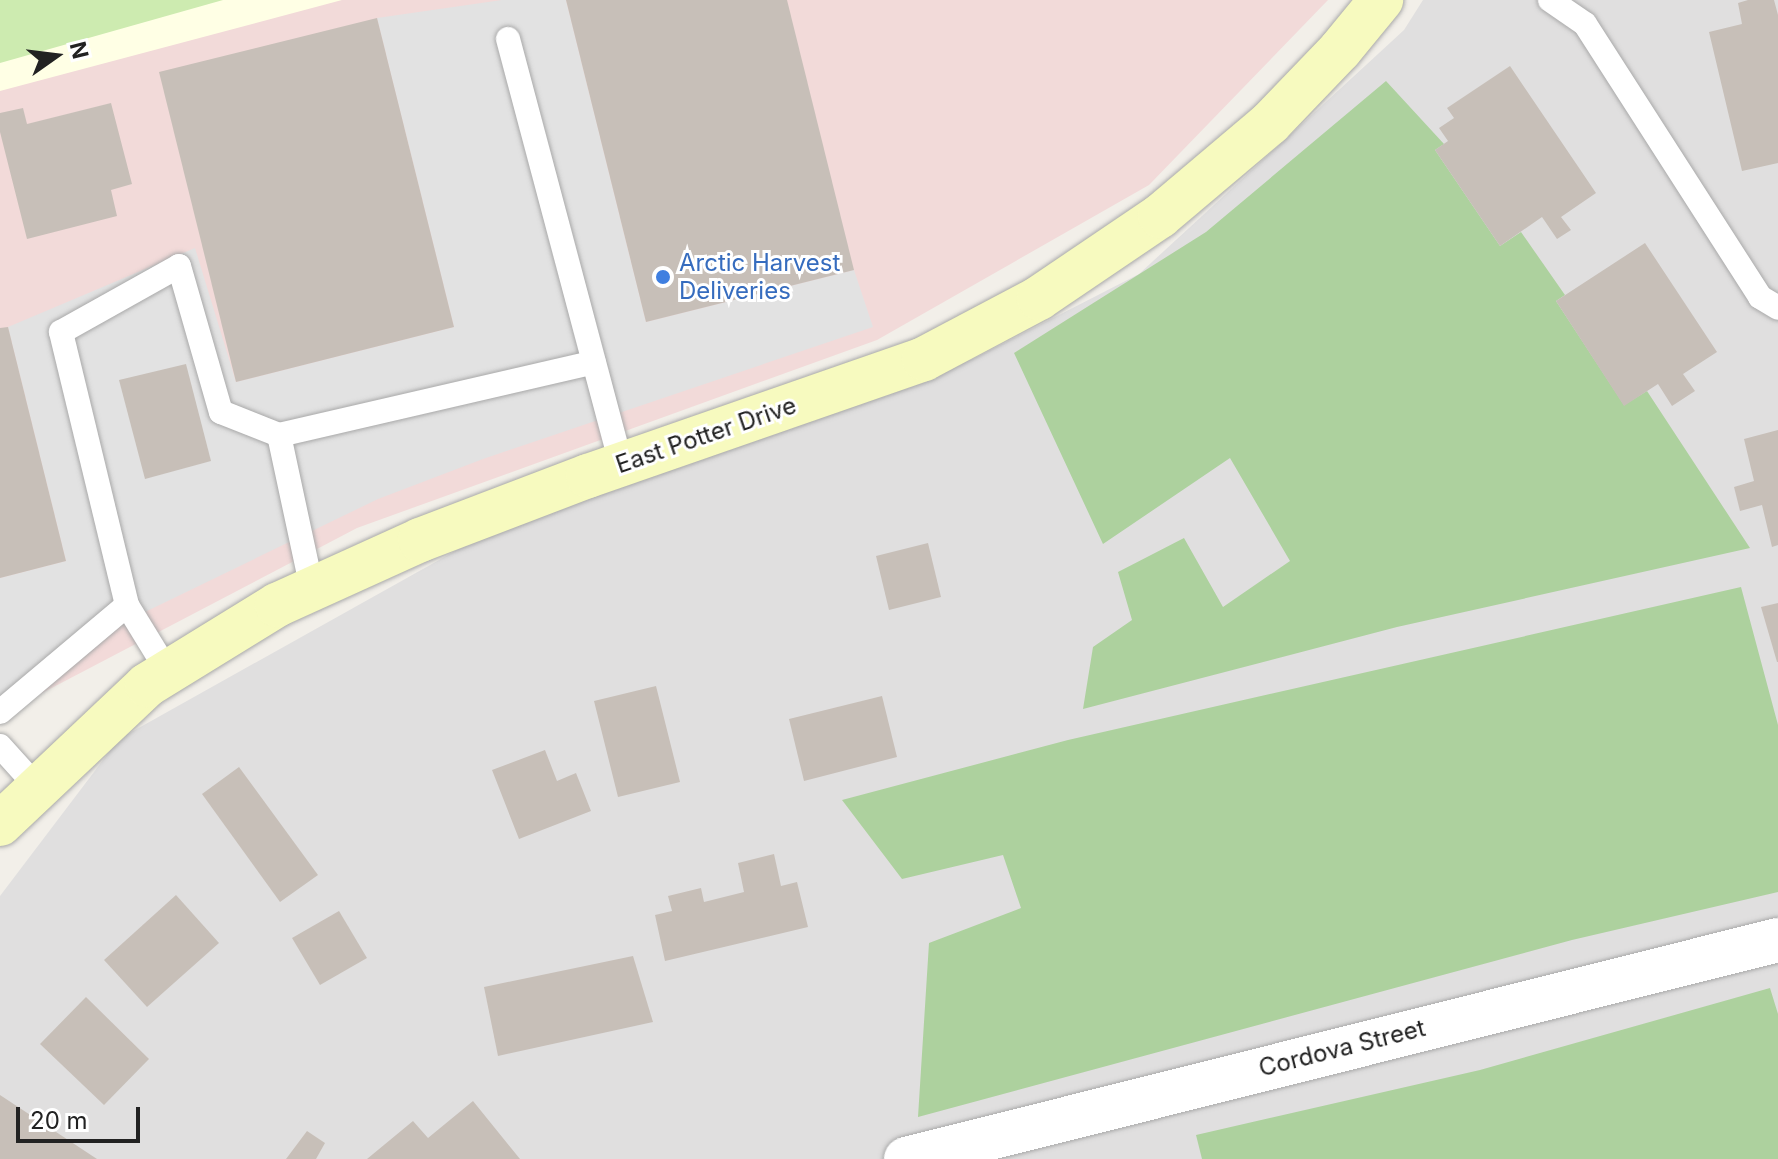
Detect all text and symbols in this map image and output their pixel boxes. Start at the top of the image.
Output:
north arrow [16,16,96,96]
text: N [65,39,94,61]
place label: Arctic Harvest Deliveries [679,249,840,305]
marker: Arctic Harvest Deliveries [654,268,672,286]
street label: East Potter Drive [612,391,800,479]
street label: Cordova Street [1256,1013,1428,1083]
scale bar [20,1091,144,1141]
text: 20 m [30,1106,88,1135]

